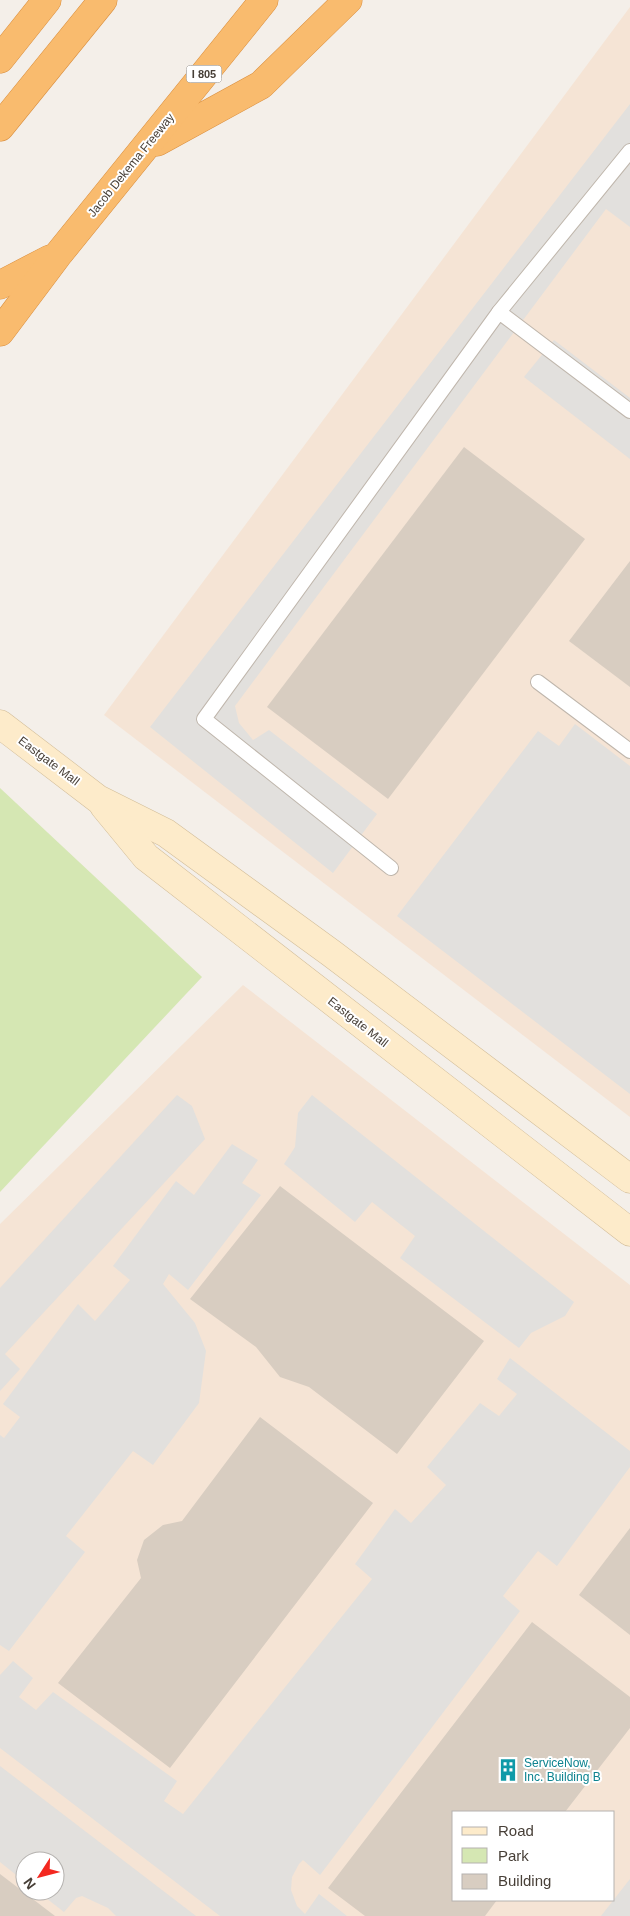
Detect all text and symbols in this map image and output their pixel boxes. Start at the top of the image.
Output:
road number: I 805 [186,66,222,82]
street label: Jacob Dekema Freeway [85,110,177,220]
street label: Eastgate Mall [16,734,82,788]
street label: Eastgate Mall [325,994,391,1050]
place label: ServiceNow, Inc. Building B [524,1756,601,1784]
building icon: ServiceNow, Inc. Building B [495,1757,521,1783]
legend [452,1811,615,1901]
text: Road [498,1822,534,1839]
text: Park [498,1847,529,1864]
north arrow [15,1851,65,1901]
text: Building [498,1872,551,1889]
text: N [20,1875,39,1892]

